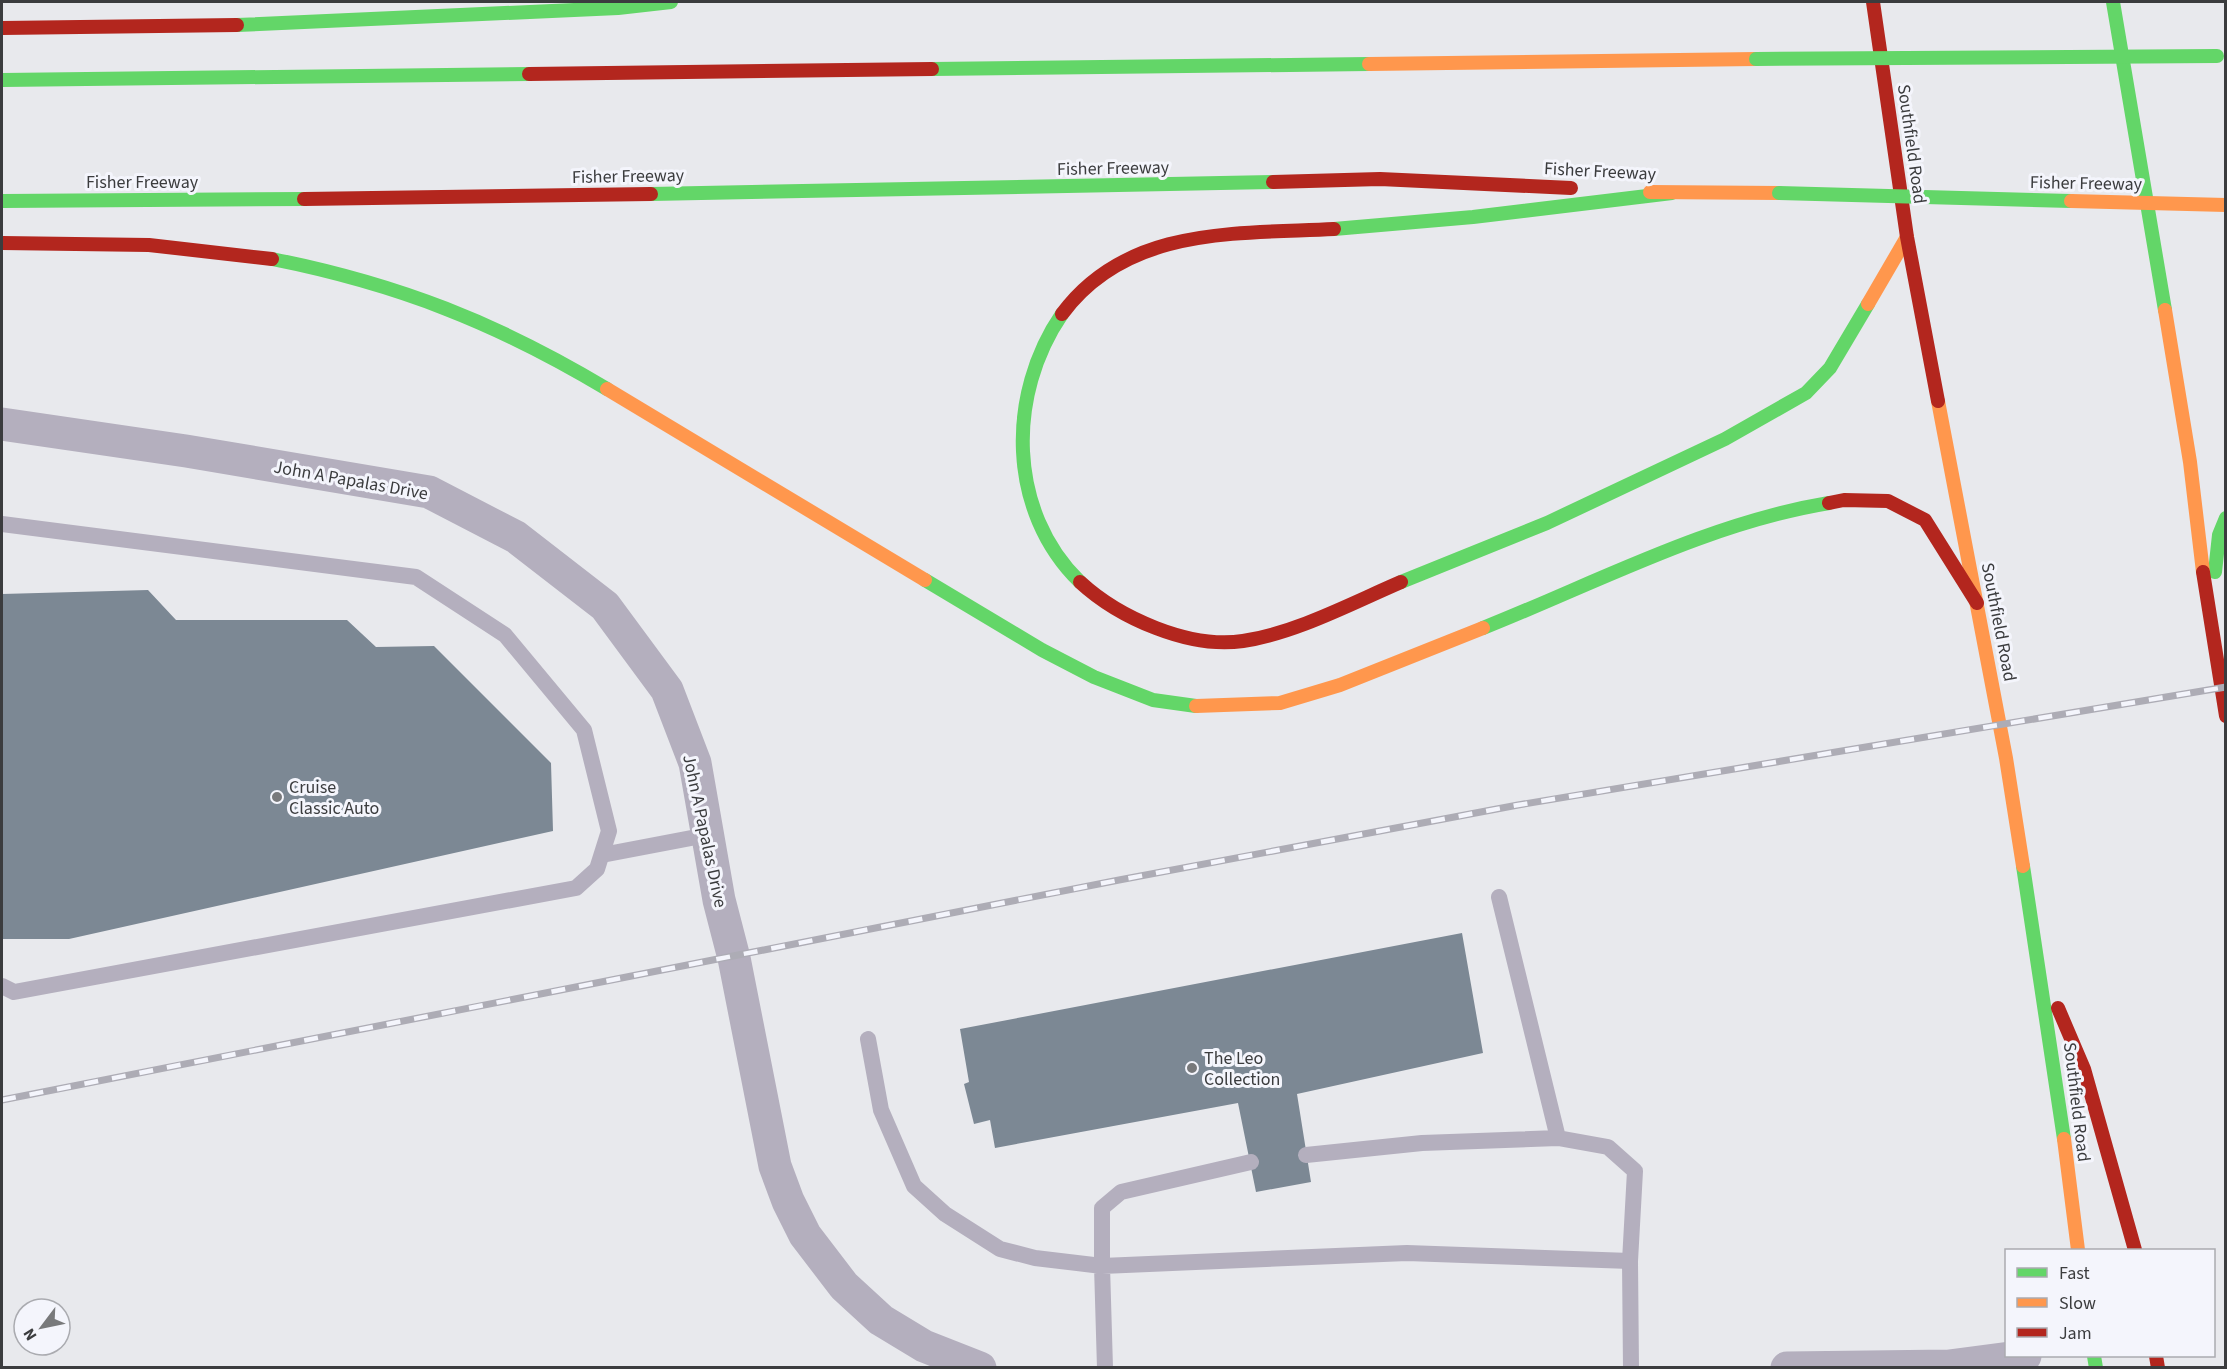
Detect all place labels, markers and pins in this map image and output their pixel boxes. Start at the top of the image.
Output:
place label: Cruise Classic Auto [289,775,379,821]
marker: Cruise Classic Auto [270,790,284,804]
place label: The Leo Collection [1204,1046,1280,1092]
marker: The Leo Collection [1185,1061,1199,1075]

